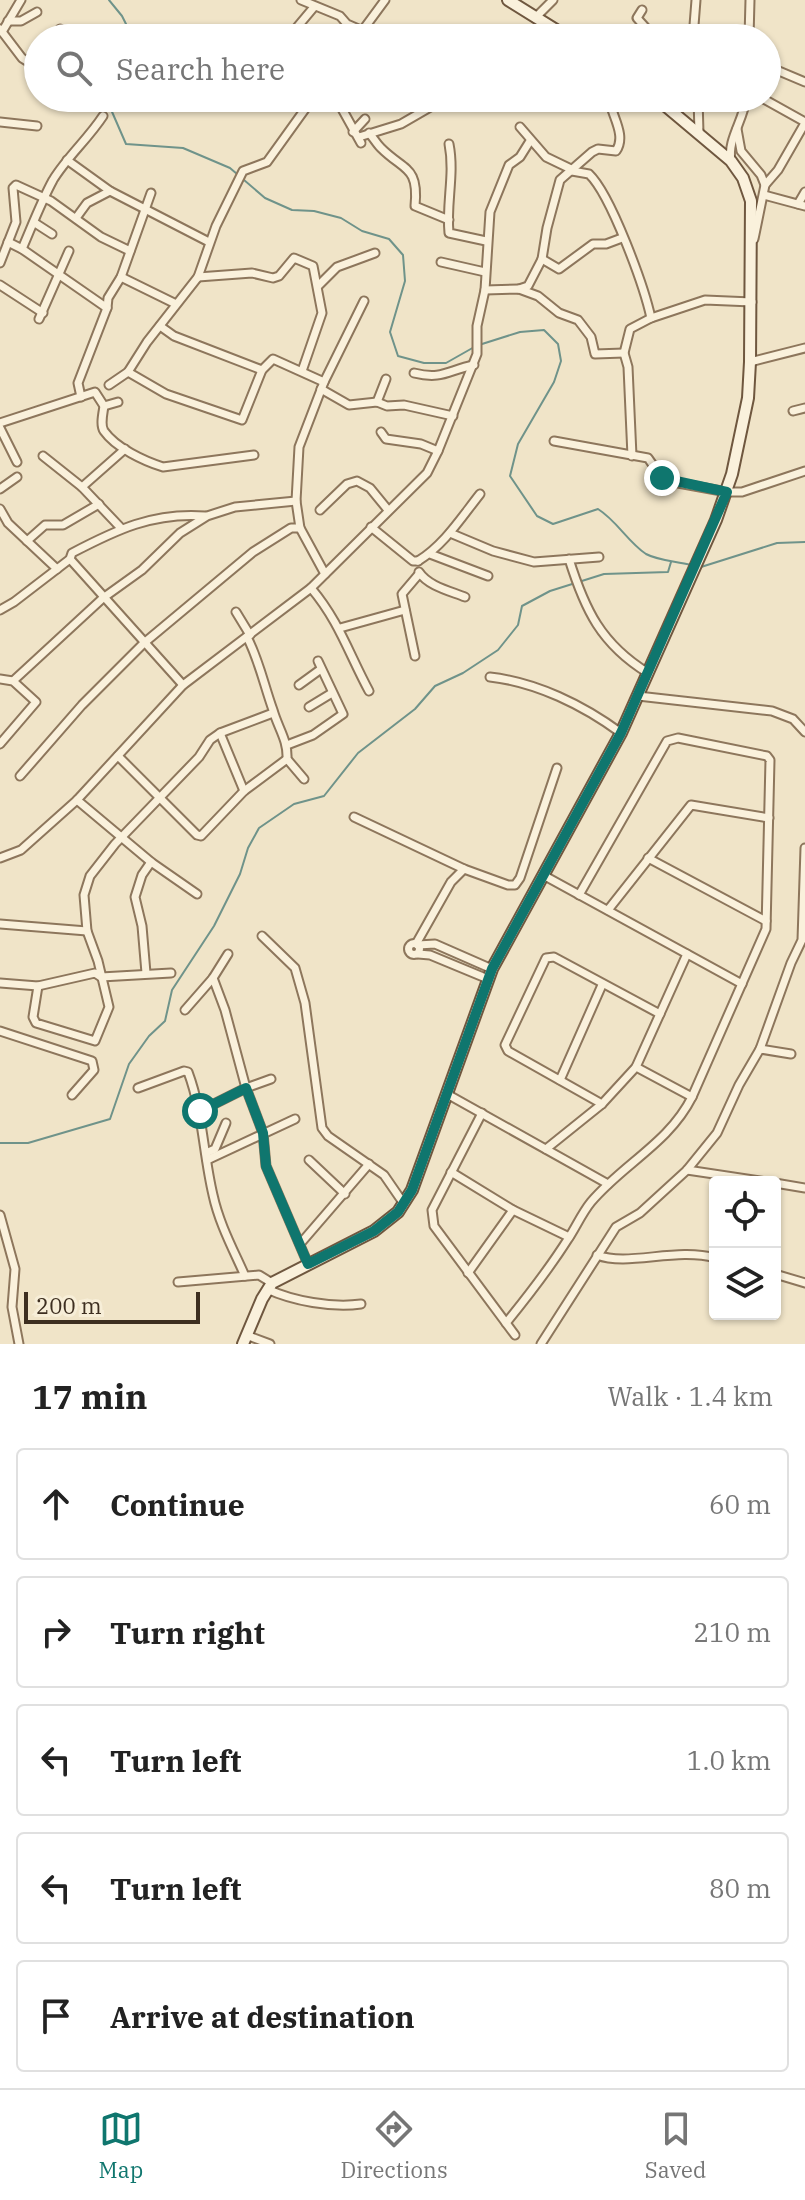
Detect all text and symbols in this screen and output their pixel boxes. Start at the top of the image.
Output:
search box [24,24,781,112]
icon: search [52,46,96,90]
text: Search here [116,49,285,88]
route end [644,460,680,496]
route start [182,1093,218,1129]
map controls [709,1176,781,1320]
button: locate [709,1176,781,1248]
button: layers [709,1248,781,1320]
scale bar [24,1288,200,1324]
text: 200 m [36,1291,102,1320]
text: 17 min [32,1374,148,1418]
text: Walk · 1.4 km [608,1379,773,1413]
icon: ahead [34,1482,78,1526]
text: Continue [110,1485,245,1524]
text: 60 m [709,1487,771,1521]
icon: right [34,1610,78,1654]
text: Turn right [110,1613,265,1652]
text: 210 m [693,1615,771,1649]
icon: left [34,1738,78,1782]
text: Turn left [110,1741,242,1780]
text: 1.0 km [687,1743,771,1777]
icon: left [34,1866,78,1910]
text: Turn left [110,1869,242,1908]
text: 80 m [709,1871,771,1905]
icon: arrive [34,1994,78,2038]
text: Arrive at destination [110,1997,415,2036]
tab: Map [99,2107,143,2184]
tab: Directions [340,2107,448,2184]
tab: Saved [645,2107,706,2184]

